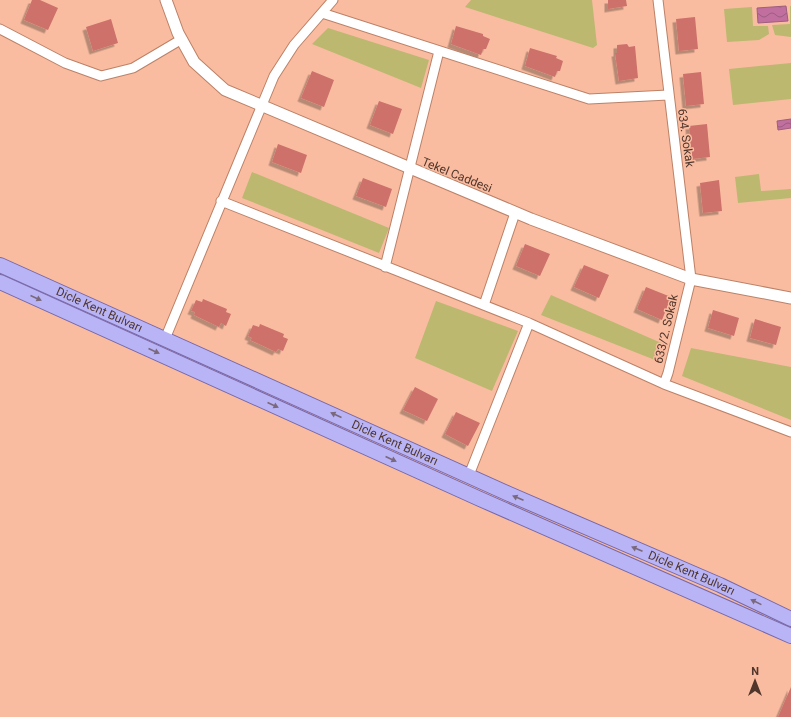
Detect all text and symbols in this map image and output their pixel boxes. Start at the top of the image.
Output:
street label: 634. Sokak [675,108,697,169]
street label: Tekel Caddesi [420,155,494,195]
street label: Dicle Kent Bulvarı [54,284,145,335]
street label: 633/2. Sokak [651,292,681,365]
one-way arrow [30,295,42,301]
one-way arrow [149,348,160,354]
one-way arrow [267,402,279,408]
one-way arrow [330,412,341,418]
street label: Dicle Kent Bulvarı [350,417,440,468]
one-way arrow [385,456,397,462]
one-way arrow [511,494,523,500]
one-way arrow [632,546,643,552]
street label: Dicle Kent Bulvarı [646,548,737,598]
one-way arrow [750,599,762,605]
north arrow [735,661,775,701]
text: N [751,665,759,678]

